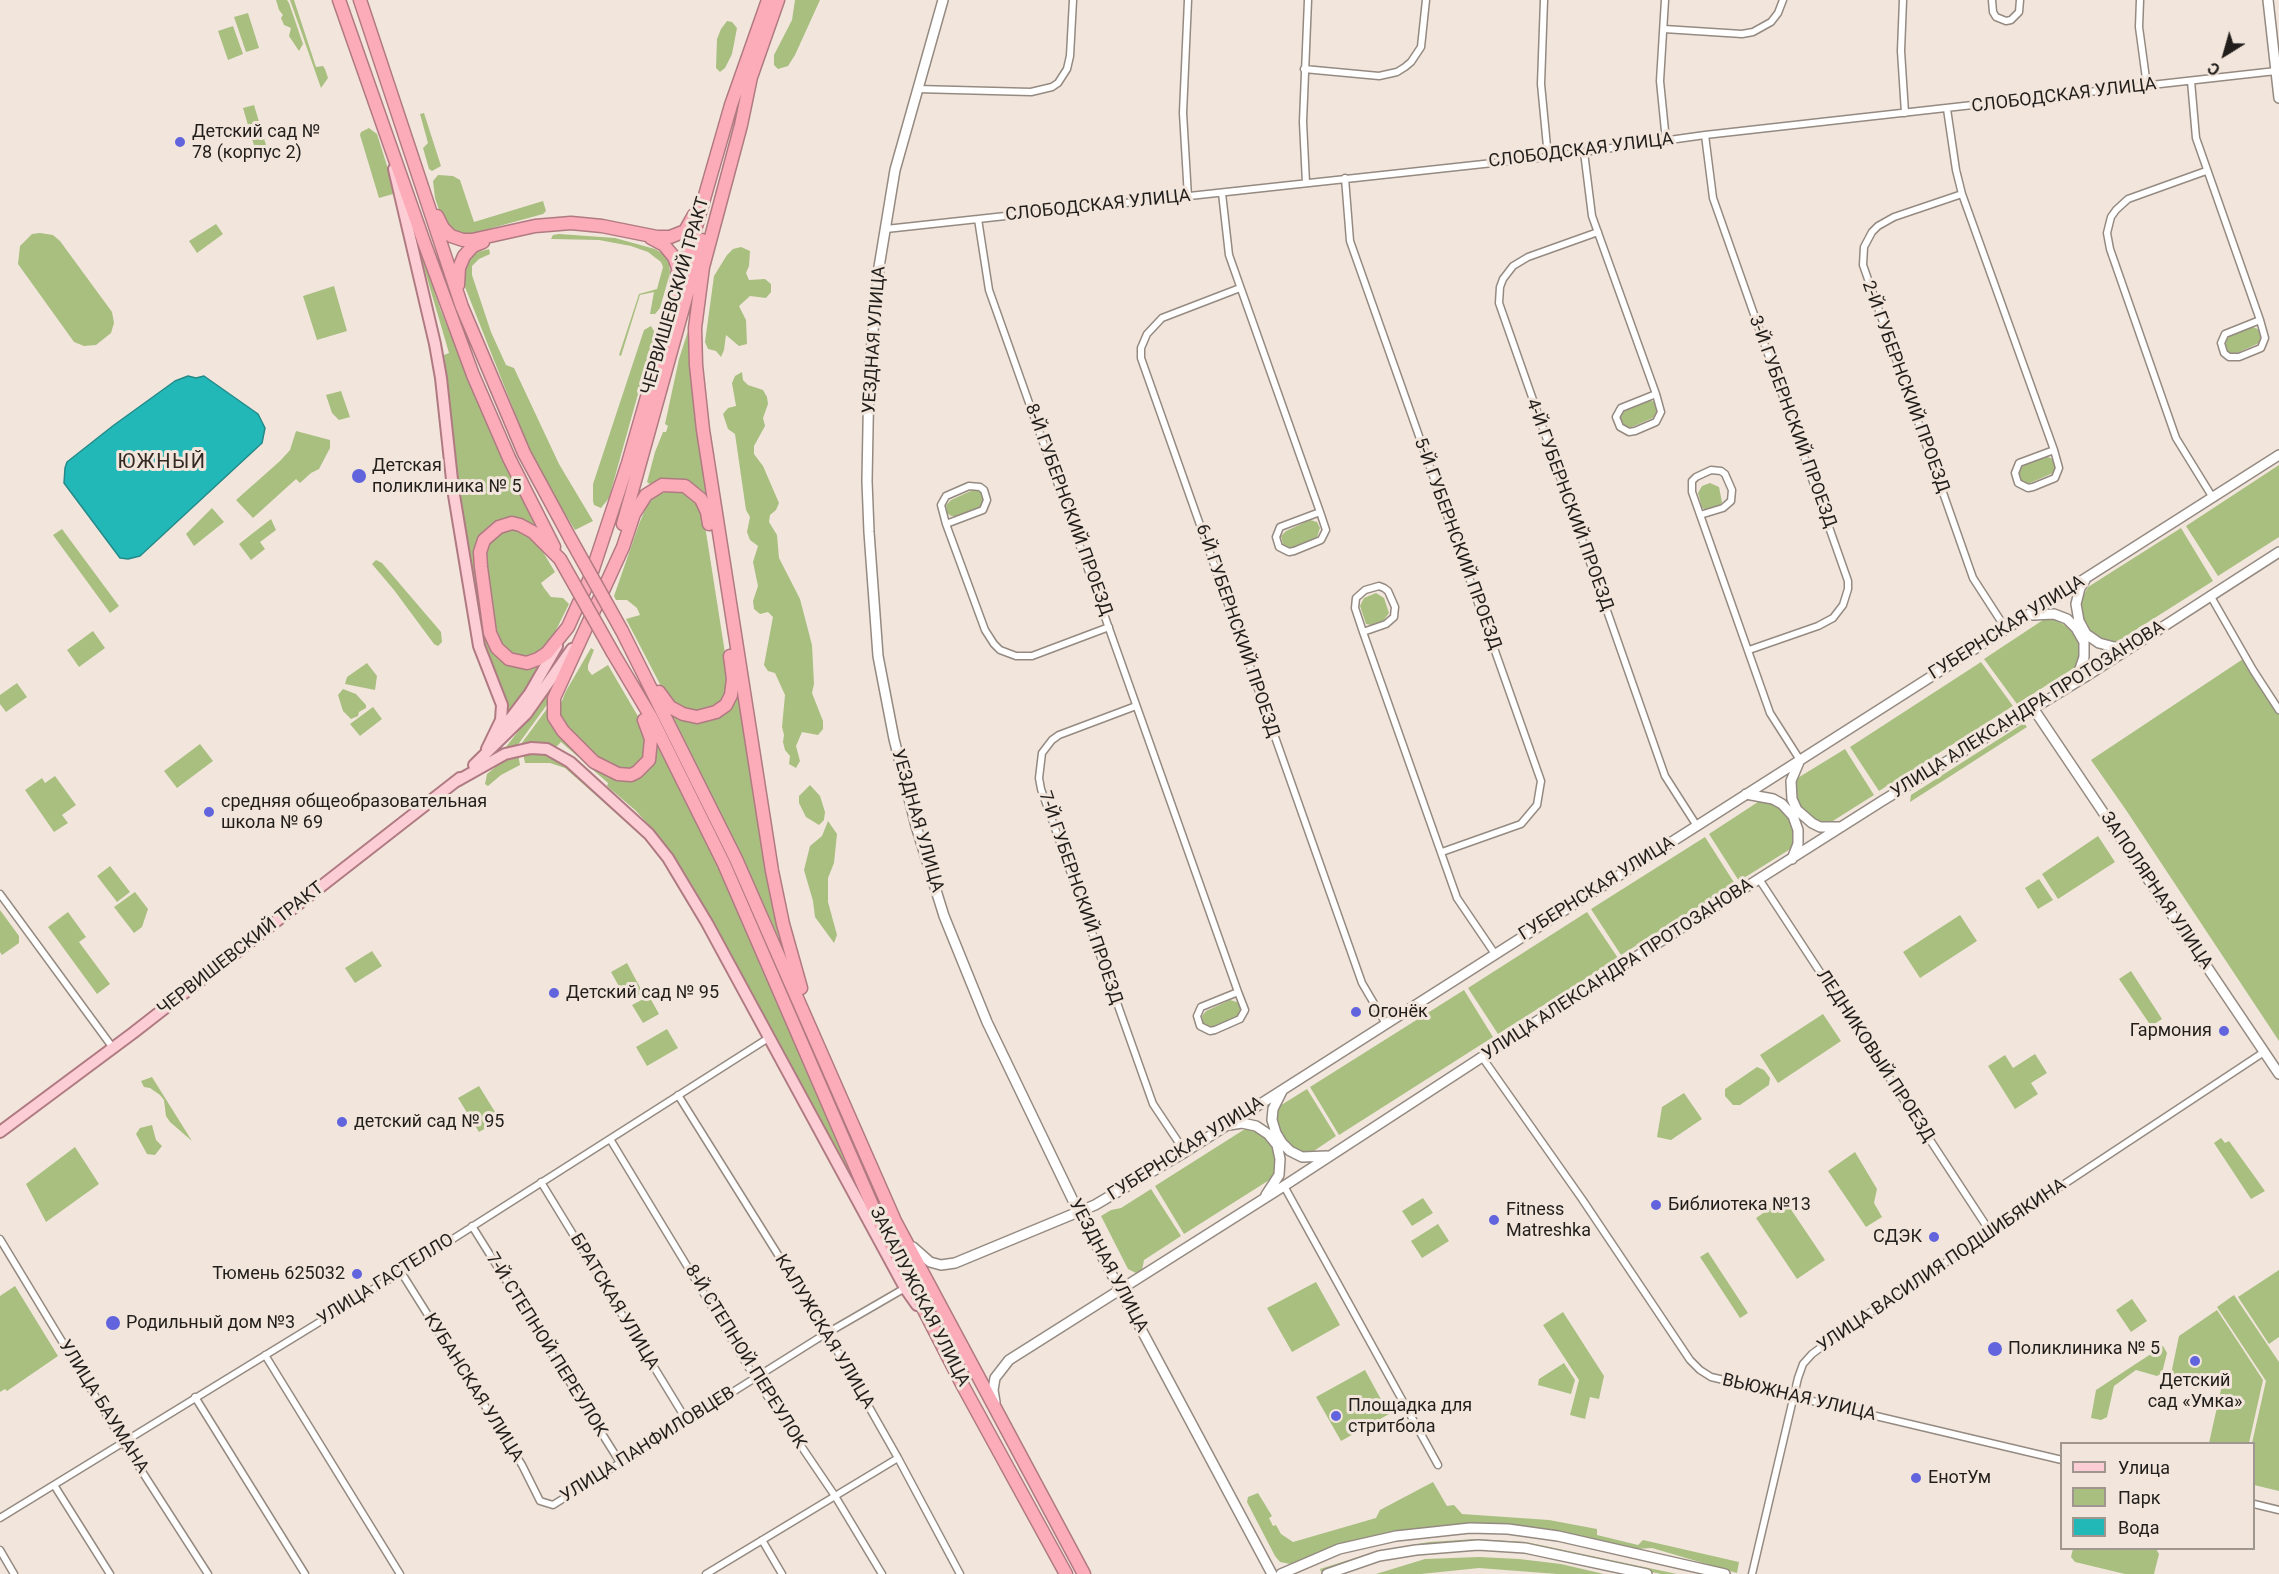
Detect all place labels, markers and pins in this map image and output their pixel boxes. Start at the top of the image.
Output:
place label: Детский сад № 78 (корпус 2) [192,121,320,164]
marker: Детский сад № 78 (корпус 2) [173,135,187,149]
place label: Детская поликлиника № 5 [372,455,522,498]
marker: Детская поликлиника № 5 [350,467,368,485]
place label: средняя общеобразовательная школа № 69 [221,791,487,834]
marker: средняя общеобразовательная школа № 69 [202,805,216,819]
place label: Детский сад № 95 [566,982,719,1004]
marker: Детский сад № 95 [547,986,561,1000]
place label: Огонёк [1368,1001,1428,1023]
marker: Огонёк [1349,1005,1363,1019]
place label: Гармония [2130,1020,2212,1042]
marker: Гармония [2217,1024,2231,1038]
place label: детский сад № 95 [354,1111,504,1133]
marker: детский сад № 95 [335,1115,349,1129]
place label: Библиотека №13 [1668,1194,1811,1216]
marker: Библиотека №13 [1649,1198,1663,1212]
place label: Fitness Matreshka [1506,1199,1591,1242]
marker: Fitness Matreshka [1487,1213,1501,1227]
place label: СДЭК [1873,1226,1922,1248]
marker: СДЭК [1927,1230,1941,1244]
place label: Тюмень 625032 [212,1263,345,1285]
marker: Тюмень 625032 [350,1267,364,1281]
place label: Родильный дом №3 [126,1312,295,1334]
marker: Родильный дом №3 [104,1314,122,1332]
place label: Поликлиника № 5 [2008,1338,2160,1360]
marker: Поликлиника № 5 [1986,1340,2004,1358]
marker: Детский сад «Умка» [2188,1354,2202,1368]
place label: Детский сад «Умка» [2148,1370,2242,1412]
place label: Площадка для стритбола [1348,1395,1472,1438]
marker: Площадка для стритбола [1329,1409,1343,1423]
place label: ЕнотУм [1928,1467,1991,1489]
marker: ЕнотУм [1909,1471,1923,1485]

